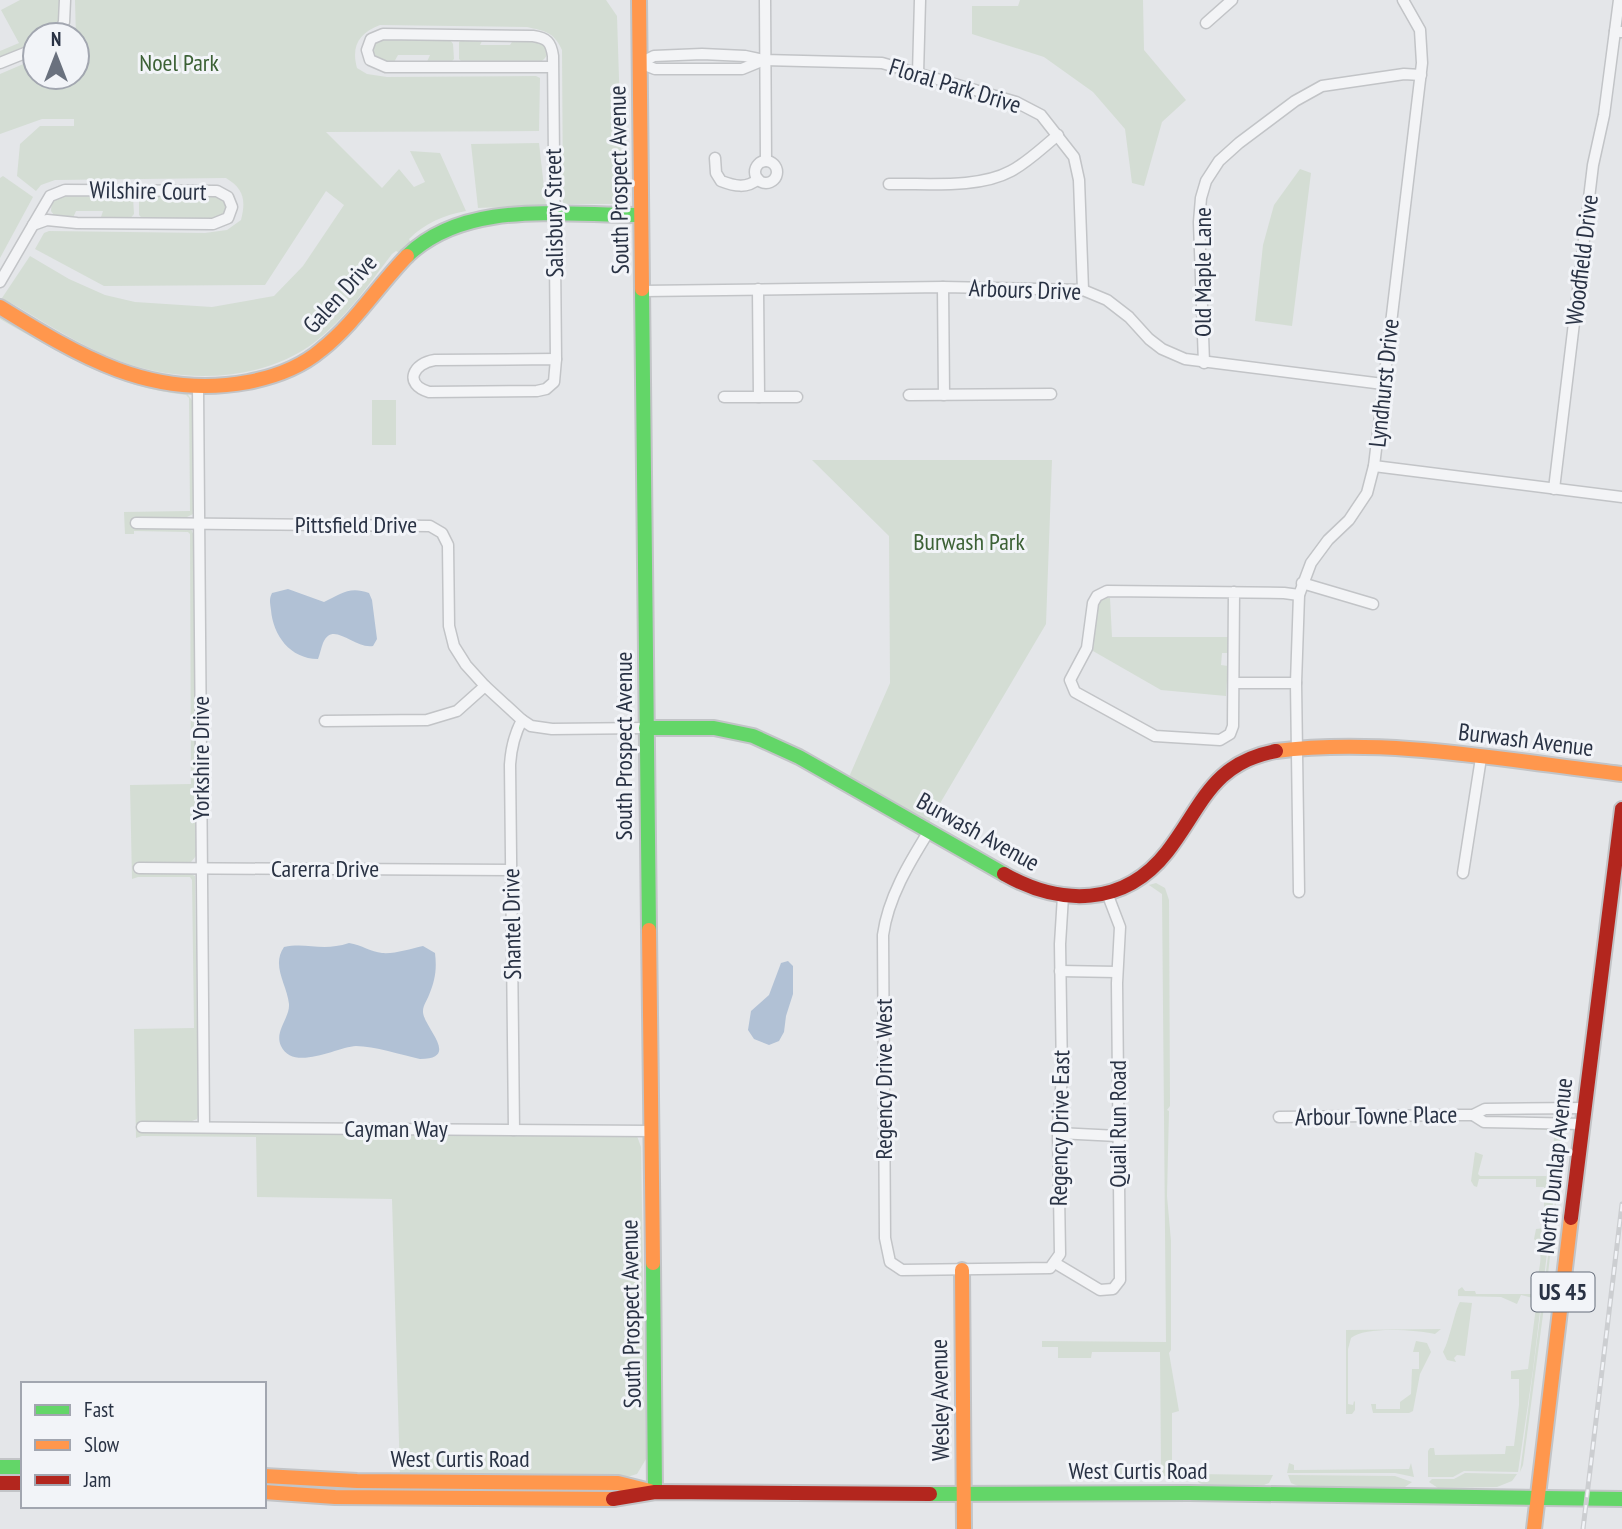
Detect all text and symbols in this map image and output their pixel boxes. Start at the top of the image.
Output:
north arrow [21,21,91,91]
text: N [51,27,61,51]
park label: Noel Park [139,47,219,78]
street label: Floral Park Drive [885,51,1025,120]
street label: South Prospect Avenue [601,85,636,275]
street label: Salisbury Street [537,148,570,278]
street label: Wilshire Court [89,174,207,207]
street label: Woodfield Drive [1558,193,1605,327]
street label: Old Maple Lane [1187,207,1218,337]
street label: Galen Drive [296,248,383,340]
street label: Arbours Drive [968,272,1082,307]
street label: Lyndhurst Drive [1361,317,1406,449]
street label: Pittsfield Drive [295,509,417,540]
park label: Burwash Park [913,526,1025,557]
street label: South Prospect Avenue [608,652,639,840]
street label: Yorkshire Drive [185,696,216,820]
street label: Burwash Avenue [1457,716,1595,763]
street label: Burwash Avenue [911,785,1045,878]
street label: Carerra Drive [271,853,379,884]
street label: Shantel Drive [495,868,528,980]
street label: Regency Drive West [868,998,899,1160]
street label: Regency Drive East [1043,1049,1076,1206]
street label: Quail Run Road [1102,1060,1133,1188]
street label: North Dunlap Avenue [1530,1076,1579,1256]
street label: Arbour Towne Place [1295,1099,1457,1132]
street label: Cayman Way [344,1113,448,1144]
street label: South Prospect Avenue [613,1219,648,1409]
road number: US 45 [1532,1273,1594,1312]
street label: Wesley Avenue [923,1339,956,1461]
legend [21,1382,266,1508]
text: Fast [84,1396,114,1423]
text: Slow [84,1431,120,1458]
street label: West Curtis Road [390,1443,530,1474]
street label: West Curtis Road [1068,1455,1208,1486]
text: Jam [83,1466,111,1493]

